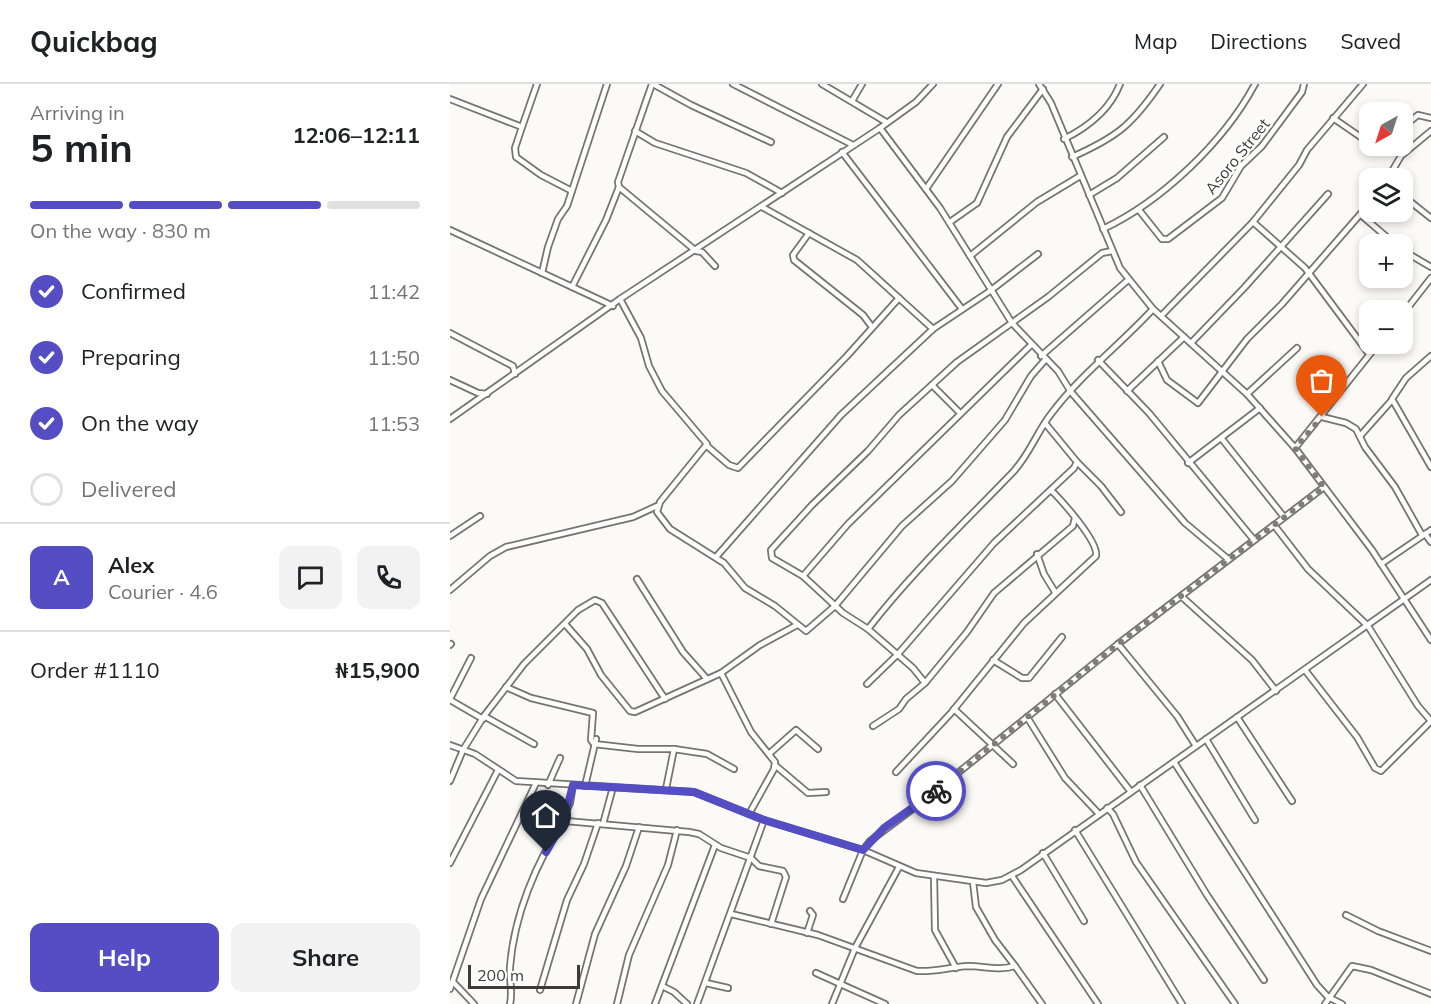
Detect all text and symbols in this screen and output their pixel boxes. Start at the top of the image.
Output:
text: Quickbag [30,24,158,59]
text: Map [1134,28,1177,54]
text: Directions [1210,28,1307,54]
text: Saved [1340,28,1401,54]
text: Arriving in [30,100,125,125]
north arrow [1359,102,1413,156]
map controls [1359,102,1413,354]
street label: Asoro Street [1200,114,1274,198]
text: 12:06–12:11 [292,121,420,149]
text: 5 min [30,123,133,172]
button: layers [1359,168,1413,222]
text: On the way · 830 m [30,218,211,243]
button: + [1359,234,1413,288]
icon: check [30,275,63,308]
text: Confirmed [81,277,186,305]
text: 11:42 [367,279,420,304]
button: − [1359,300,1413,354]
icon: check [30,341,63,374]
text: Preparing [81,343,181,371]
text: 11:50 [367,345,420,370]
pin [1296,355,1347,417]
icon: bag [1305,364,1338,397]
icon: check [30,407,63,440]
text: On the way [81,409,199,437]
text: 11:53 [367,411,420,436]
text: Delivered [81,475,176,503]
button: chat [279,546,342,609]
button: phone [357,546,420,609]
text: Alex [108,551,154,579]
text: A [53,563,70,591]
text: Courier · 4.6 [108,579,218,604]
text: Order #1110 [30,656,160,684]
text: ₦15,900 [335,656,420,684]
courier [906,761,966,821]
icon: bike [920,775,953,808]
pin [520,790,571,852]
icon: home [529,799,562,832]
button: Help [30,923,219,992]
button: Share [231,923,420,992]
scale bar [468,962,580,990]
text: 200 m [477,965,524,985]

